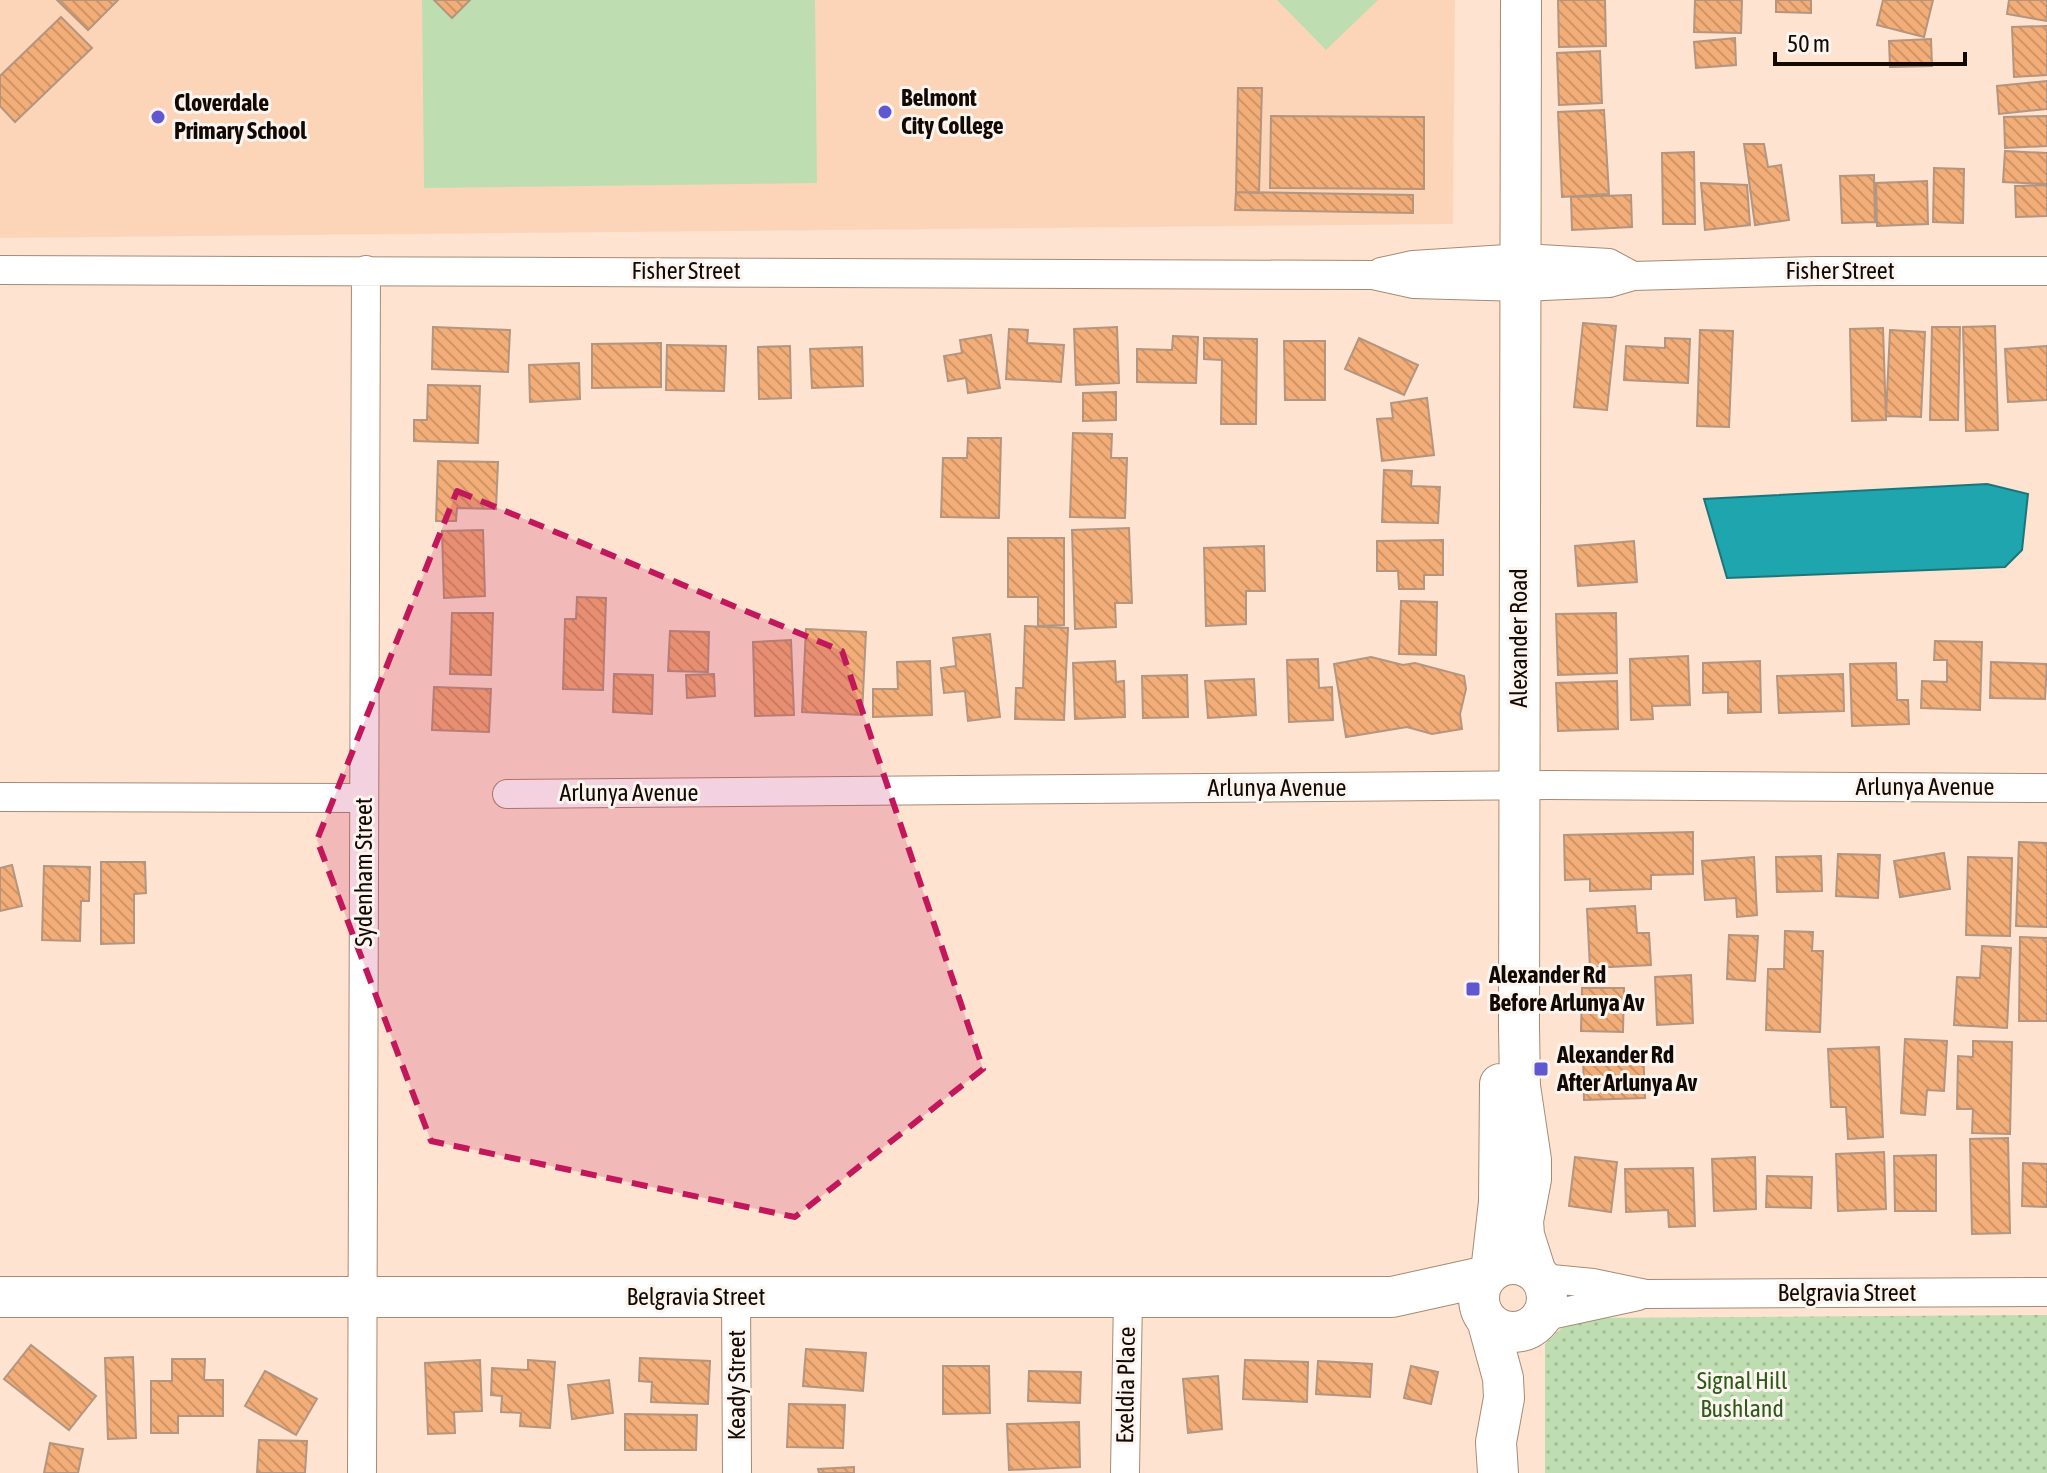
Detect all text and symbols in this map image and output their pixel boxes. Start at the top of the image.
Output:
scale bar [1775,16,1965,66]
text: 50 m [1787,30,1830,57]
place label: Belmont City College [901,84,1004,139]
place label: Cloverdale Primary School [174,89,307,144]
marker: Belmont City College [876,103,894,121]
marker: Cloverdale Primary School [149,108,167,126]
street label: Fisher Street [631,257,741,284]
street label: Fisher Street [1785,257,1895,284]
street label: Alexander Road [1505,568,1532,708]
street label: Arlunya Avenue [1856,773,1994,800]
street label: Arlunya Avenue [1208,774,1346,801]
street label: Arlunya Avenue [560,779,698,806]
street label: Sydenham Street [350,797,377,947]
place label: Alexander Rd Before Arlunya Av [1488,961,1645,1016]
marker: Alexander Rd Before Arlunya Av [1464,980,1482,998]
place label: Alexander Rd After Arlunya Av [1556,1041,1698,1096]
marker: Alexander Rd After Arlunya Av [1532,1060,1550,1078]
street label: Belgravia Street [1778,1279,1917,1306]
street label: Belgravia Street [627,1283,766,1310]
street label: Exeldia Place [1111,1326,1140,1444]
street label: Keady Street [723,1330,750,1440]
park label: Signal Hill Bushland [1697,1367,1788,1422]

